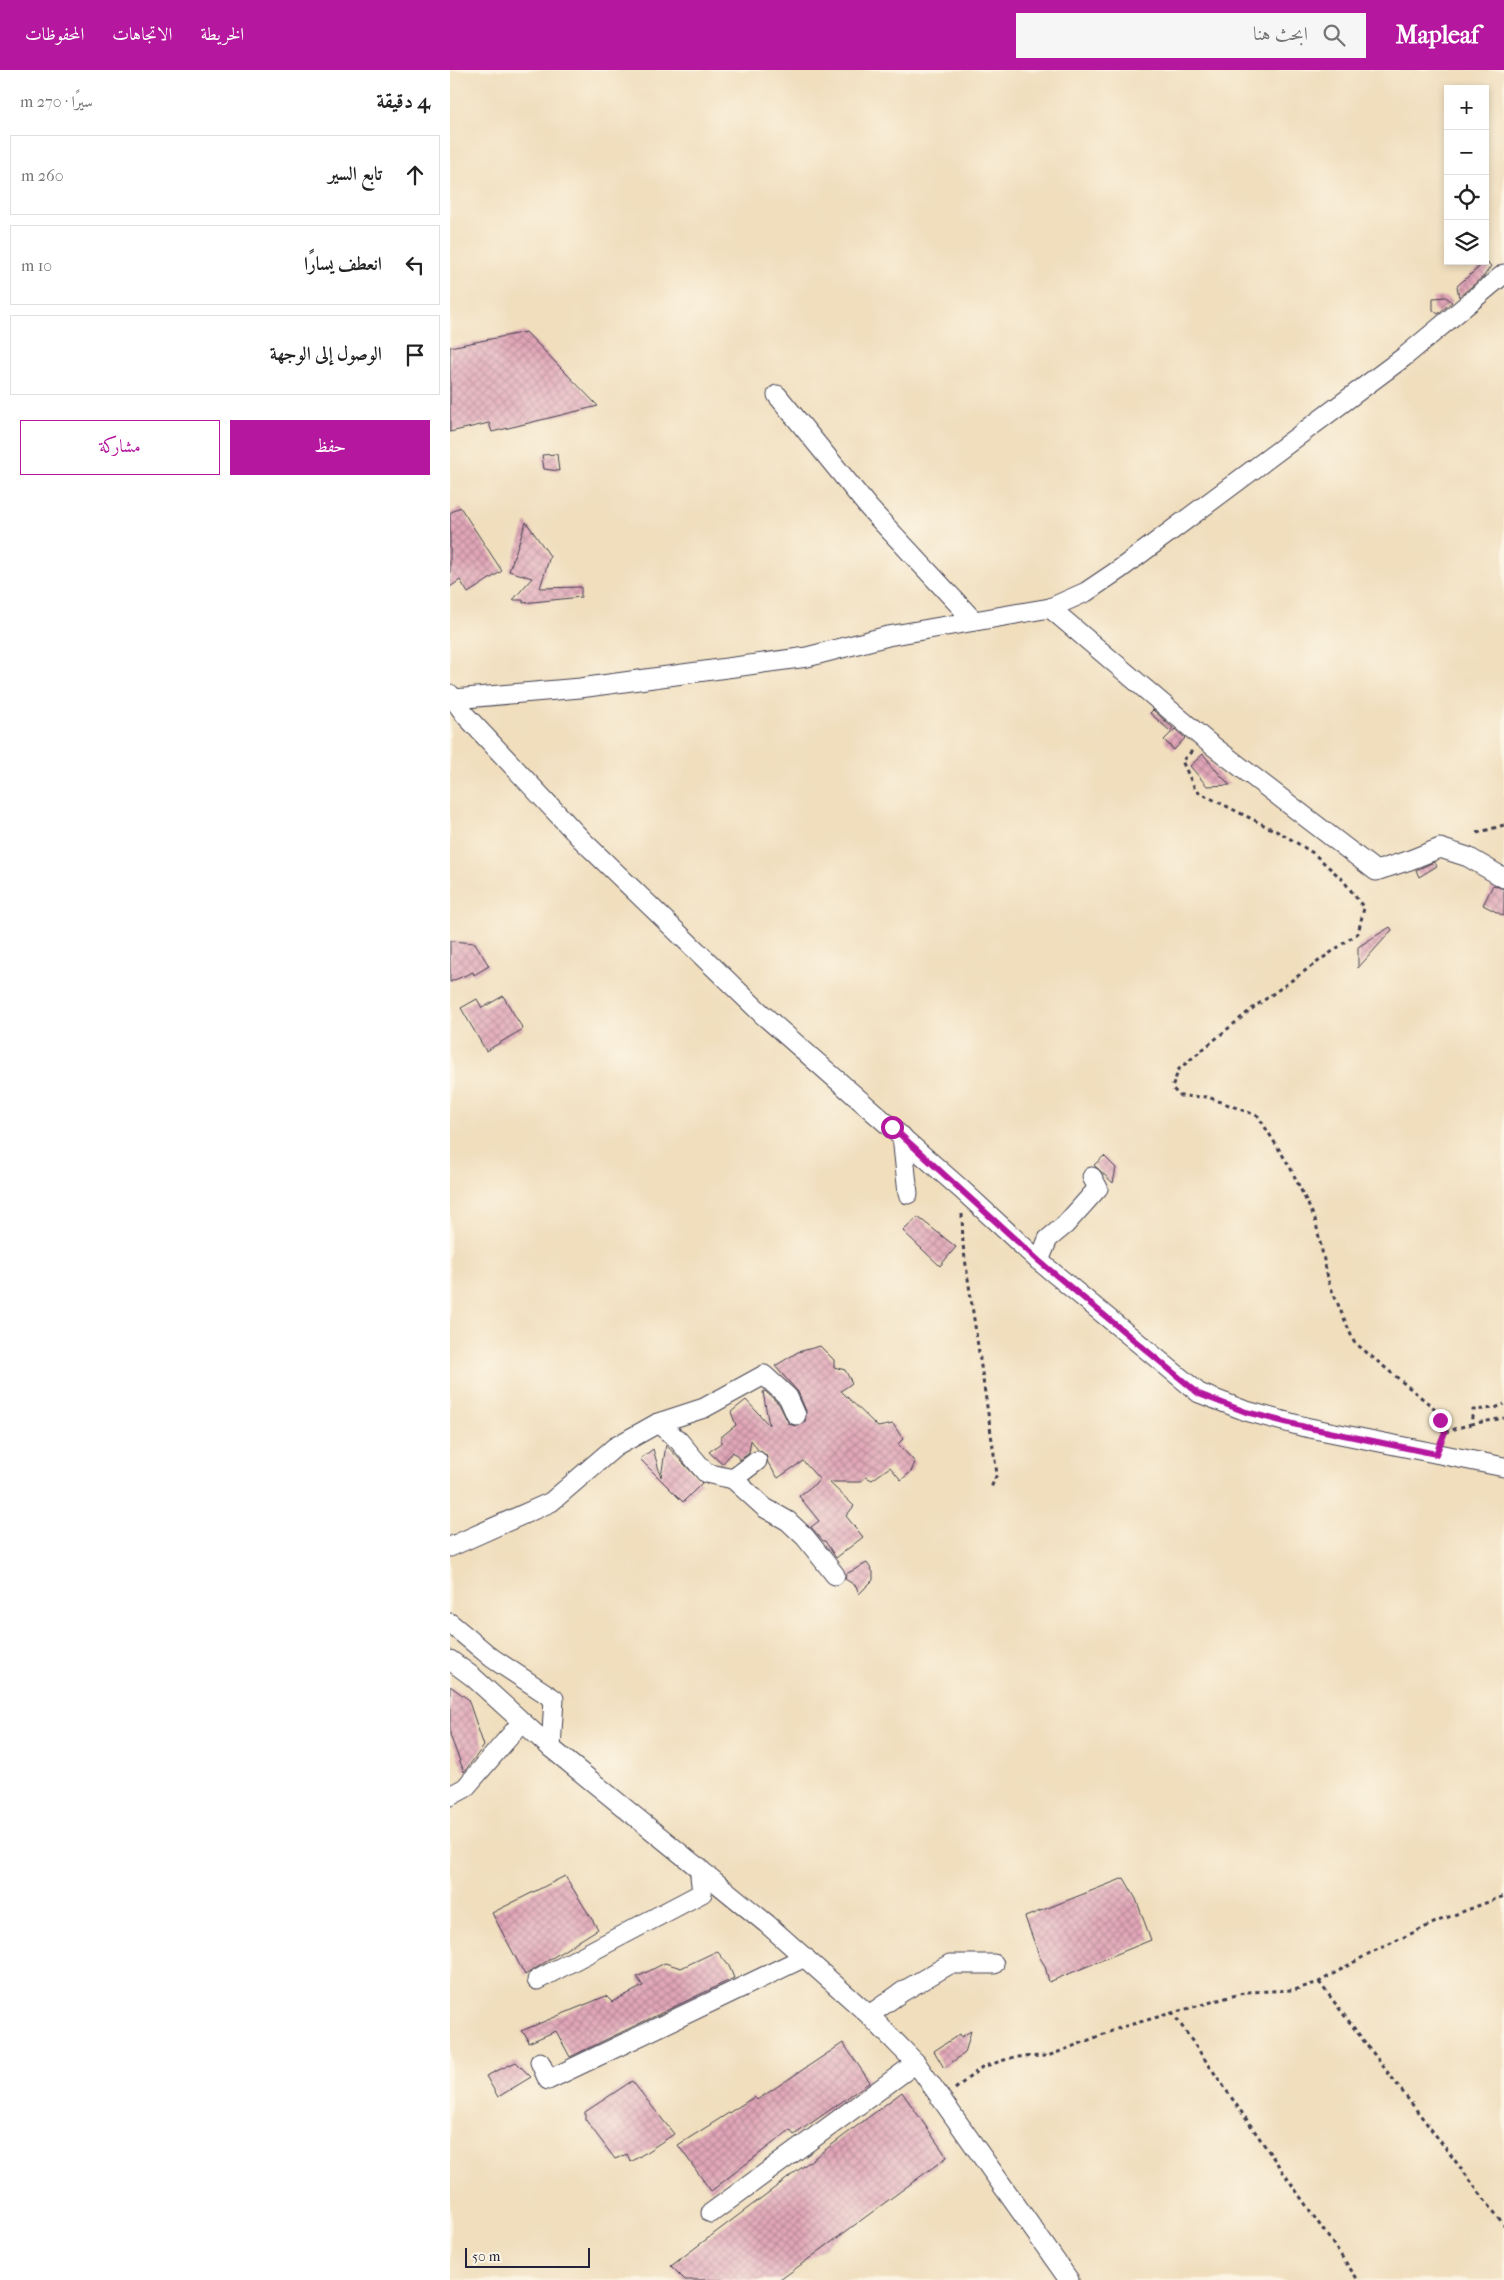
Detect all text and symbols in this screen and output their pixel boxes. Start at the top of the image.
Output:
search box [1016,13,1366,58]
icon: search [1320,21,1348,49]
text: Mapleaf [1396,21,1479,49]
text: ابحث هنا [1253,23,1308,45]
text: المحفوظات [25,24,84,45]
text: الاتجاهات [112,24,172,45]
text: الخريطة [200,24,244,45]
map controls [1444,85,1489,265]
button: + [1444,85,1489,130]
text: 4 دقيقة [376,89,430,113]
text: سيرًا · 270 m [20,92,93,111]
button: − [1444,130,1489,175]
icon: ahead [401,161,429,189]
text: تابع السير [328,163,382,185]
text: 260 m [21,166,63,185]
button: locate [1444,175,1489,220]
button: layers [1444,220,1489,265]
icon: left [401,251,429,279]
text: انعطف يسارًا [304,253,382,275]
text: 10 m [21,256,52,275]
icon: arrive [401,341,429,369]
text: الوصول إلى الوجهة [270,343,382,365]
button: مشاركة [20,420,220,475]
button: حفظ [230,420,430,475]
route start [881,1116,904,1139]
route end [1429,1409,1452,1432]
scale bar [465,2245,590,2268]
text: 50 m [472,2248,500,2265]

